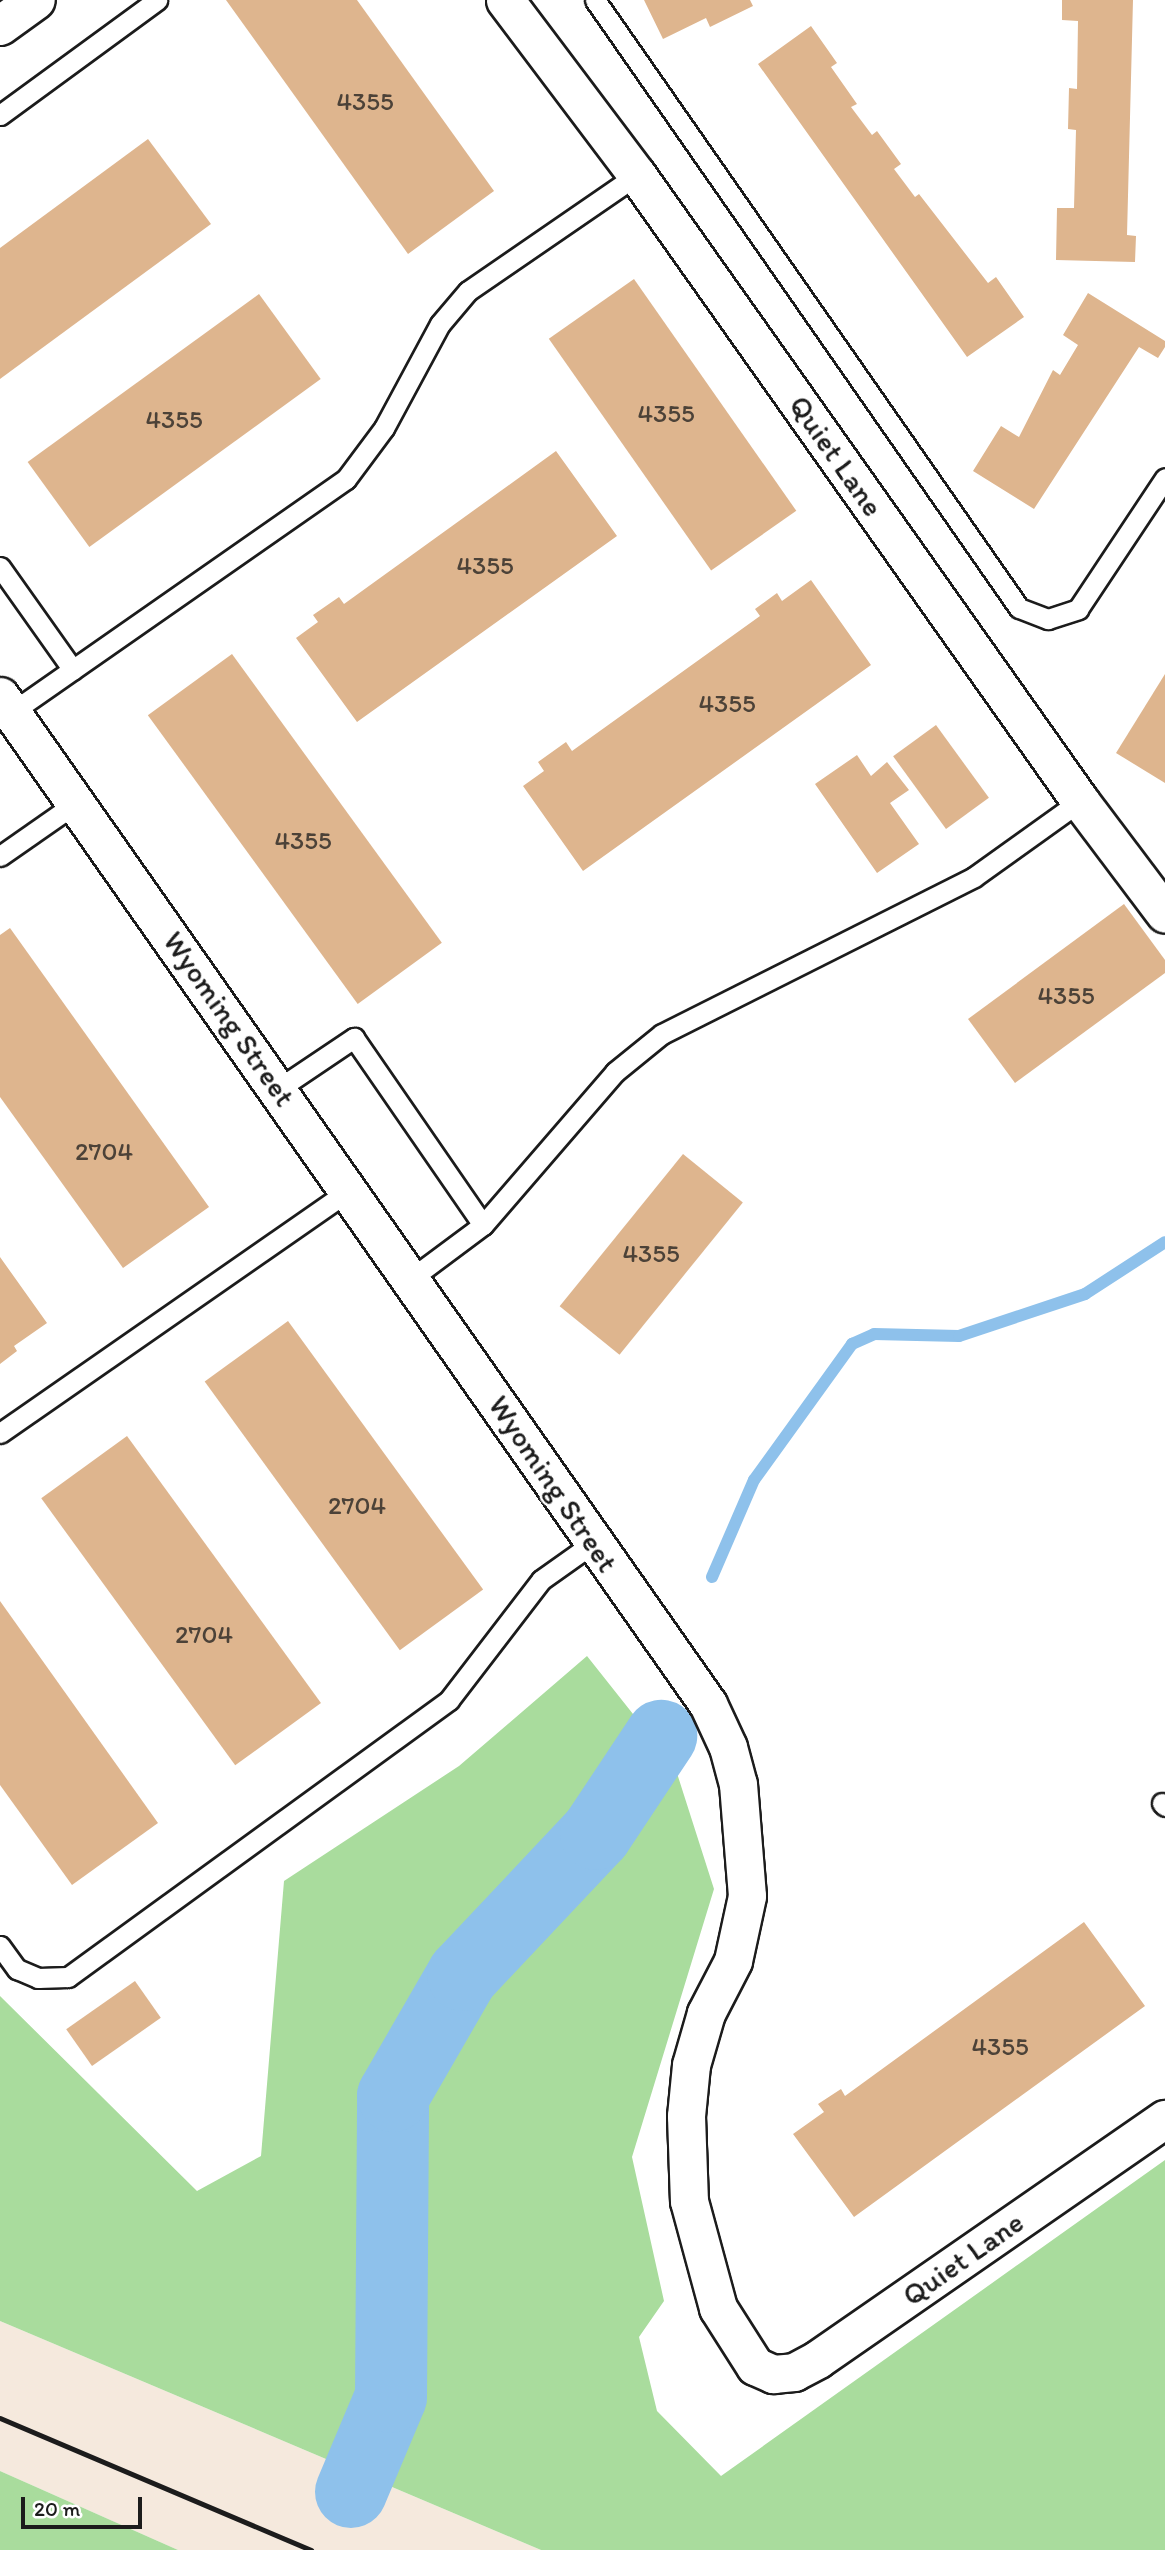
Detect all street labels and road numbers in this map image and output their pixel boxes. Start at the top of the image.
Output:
street label: Quiet Lane [781,388,891,524]
street label: Wyoming Street [155,925,303,1113]
street label: Wyoming Street [481,1389,625,1579]
street label: Quiet Lane [895,2204,1031,2314]

